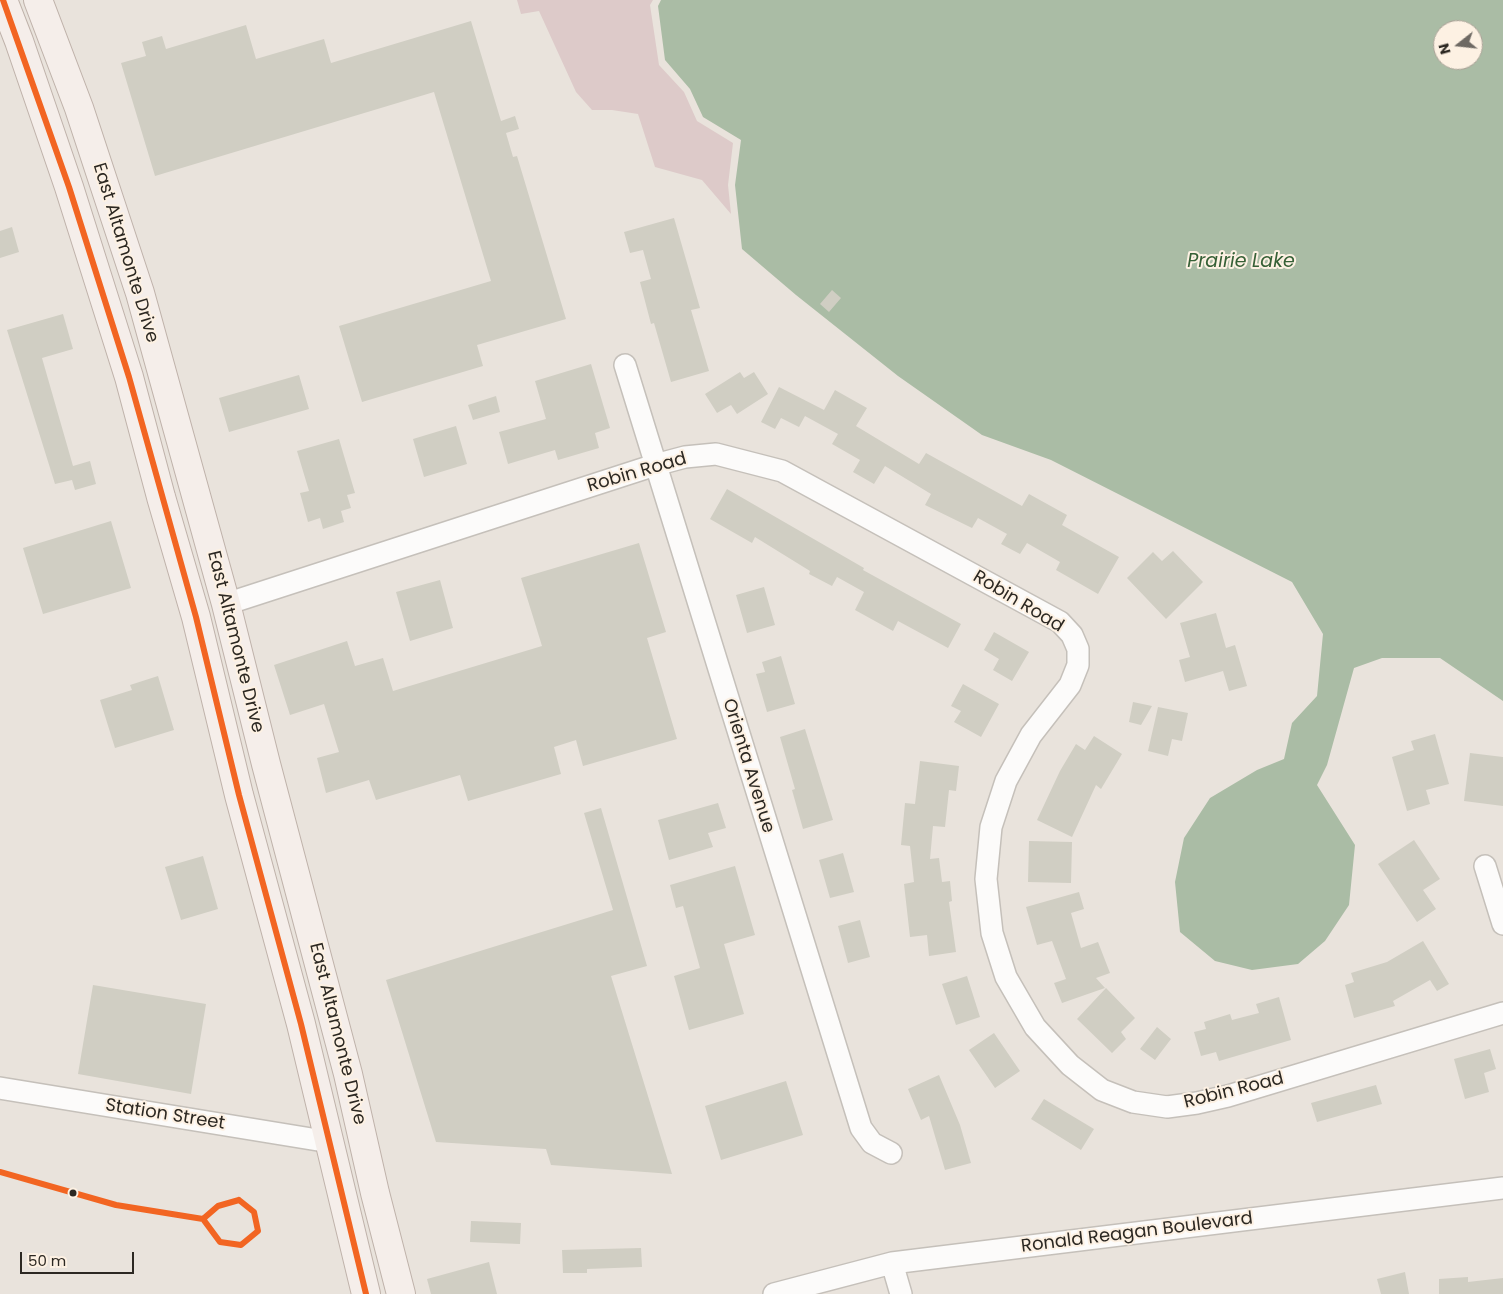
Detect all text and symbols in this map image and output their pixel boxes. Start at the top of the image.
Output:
north arrow [1433,20,1483,70]
text: N [1433,41,1456,57]
street label: East Altamonte Drive [87,161,163,345]
water label: Prairie Lake [1187,251,1295,273]
street label: Robin Road [585,449,689,497]
street label: East Altamonte Drive [202,549,268,735]
street label: Robin Road [969,566,1067,638]
street label: Orienta Avenue [717,696,779,836]
street label: East Altamonte Drive [304,941,370,1127]
street label: Robin Road [1182,1068,1286,1114]
street label: Station Street [104,1095,226,1135]
unlabelled marker [68,1188,78,1198]
street label: Ronald Reagan Boulevard [1020,1208,1254,1258]
scale bar [22,1242,136,1274]
text: 50 m [28,1250,66,1271]

